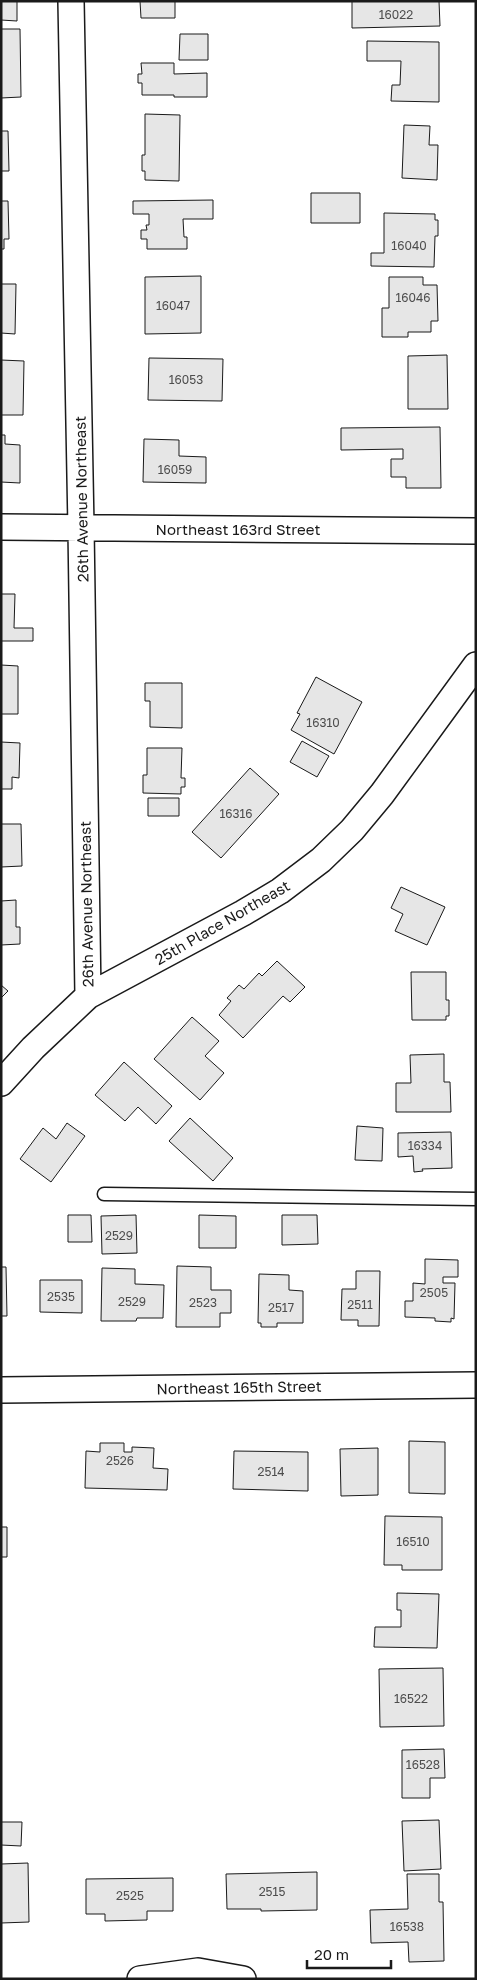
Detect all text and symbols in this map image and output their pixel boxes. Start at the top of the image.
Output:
house number: 16022 [379,7,413,22]
house number: 16040 [391,238,427,253]
house number: 16046 [395,290,431,305]
house number: 16047 [156,298,190,313]
house number: 16053 [169,372,203,387]
street label: 26th Avenue Northeast [71,416,91,582]
house number: 16059 [158,462,192,477]
street label: Northeast 163rd Street [156,520,320,538]
house number: 16310 [306,715,340,730]
house number: 16316 [219,806,253,821]
street label: 26th Avenue Northeast [76,821,96,987]
street label: 25th Place Northeast [151,876,293,968]
house number: 16334 [408,1138,442,1153]
house number: 2529 [105,1228,133,1243]
house number: 2505 [420,1285,448,1300]
house number: 2535 [47,1289,75,1304]
house number: 2529 [118,1294,146,1309]
house number: 2523 [189,1295,217,1310]
house number: 2511 [347,1297,373,1312]
house number: 2517 [268,1300,294,1315]
street label: Northeast 165th Street [156,1377,322,1397]
house number: 2526 [106,1453,134,1468]
house number: 2514 [257,1464,285,1479]
house number: 16510 [396,1534,430,1549]
house number: 16522 [394,1691,428,1706]
house number: 16528 [406,1757,440,1772]
house number: 2515 [259,1884,285,1899]
house number: 2525 [116,1888,144,1903]
house number: 16538 [390,1919,424,1934]
scale bar [307,1938,391,1970]
text: 20 m [314,1945,349,1963]

